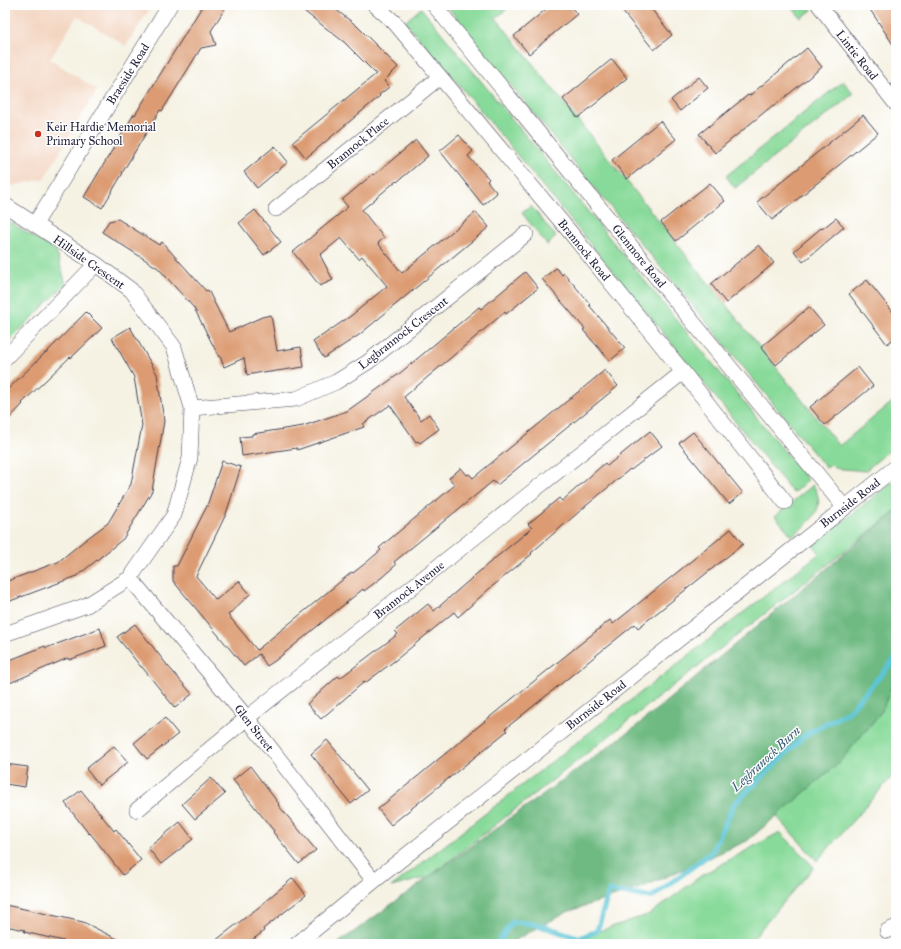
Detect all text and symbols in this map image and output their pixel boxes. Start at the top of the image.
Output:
street label: Lintie Road [833,27,881,83]
street label: Braeside Road [104,41,152,107]
street label: Brannock Place [324,114,392,172]
place label: Keir Hardie Memorial Primary School [46,120,157,148]
marker: Keir Hardie Memorial Primary School [33,129,43,139]
street label: Brannock Road [555,216,613,284]
street label: Glenmore Road [609,222,669,290]
street label: Hillside Crescent [51,232,128,292]
street label: Legbrannock Crescent [355,293,452,373]
street label: Burnside Road [817,475,883,531]
street label: Brannock Avenue [371,558,447,622]
street label: Burnside Road [563,677,629,733]
street label: Glen Street [231,702,277,755]
water label: Legbranock Burn [727,723,804,796]

